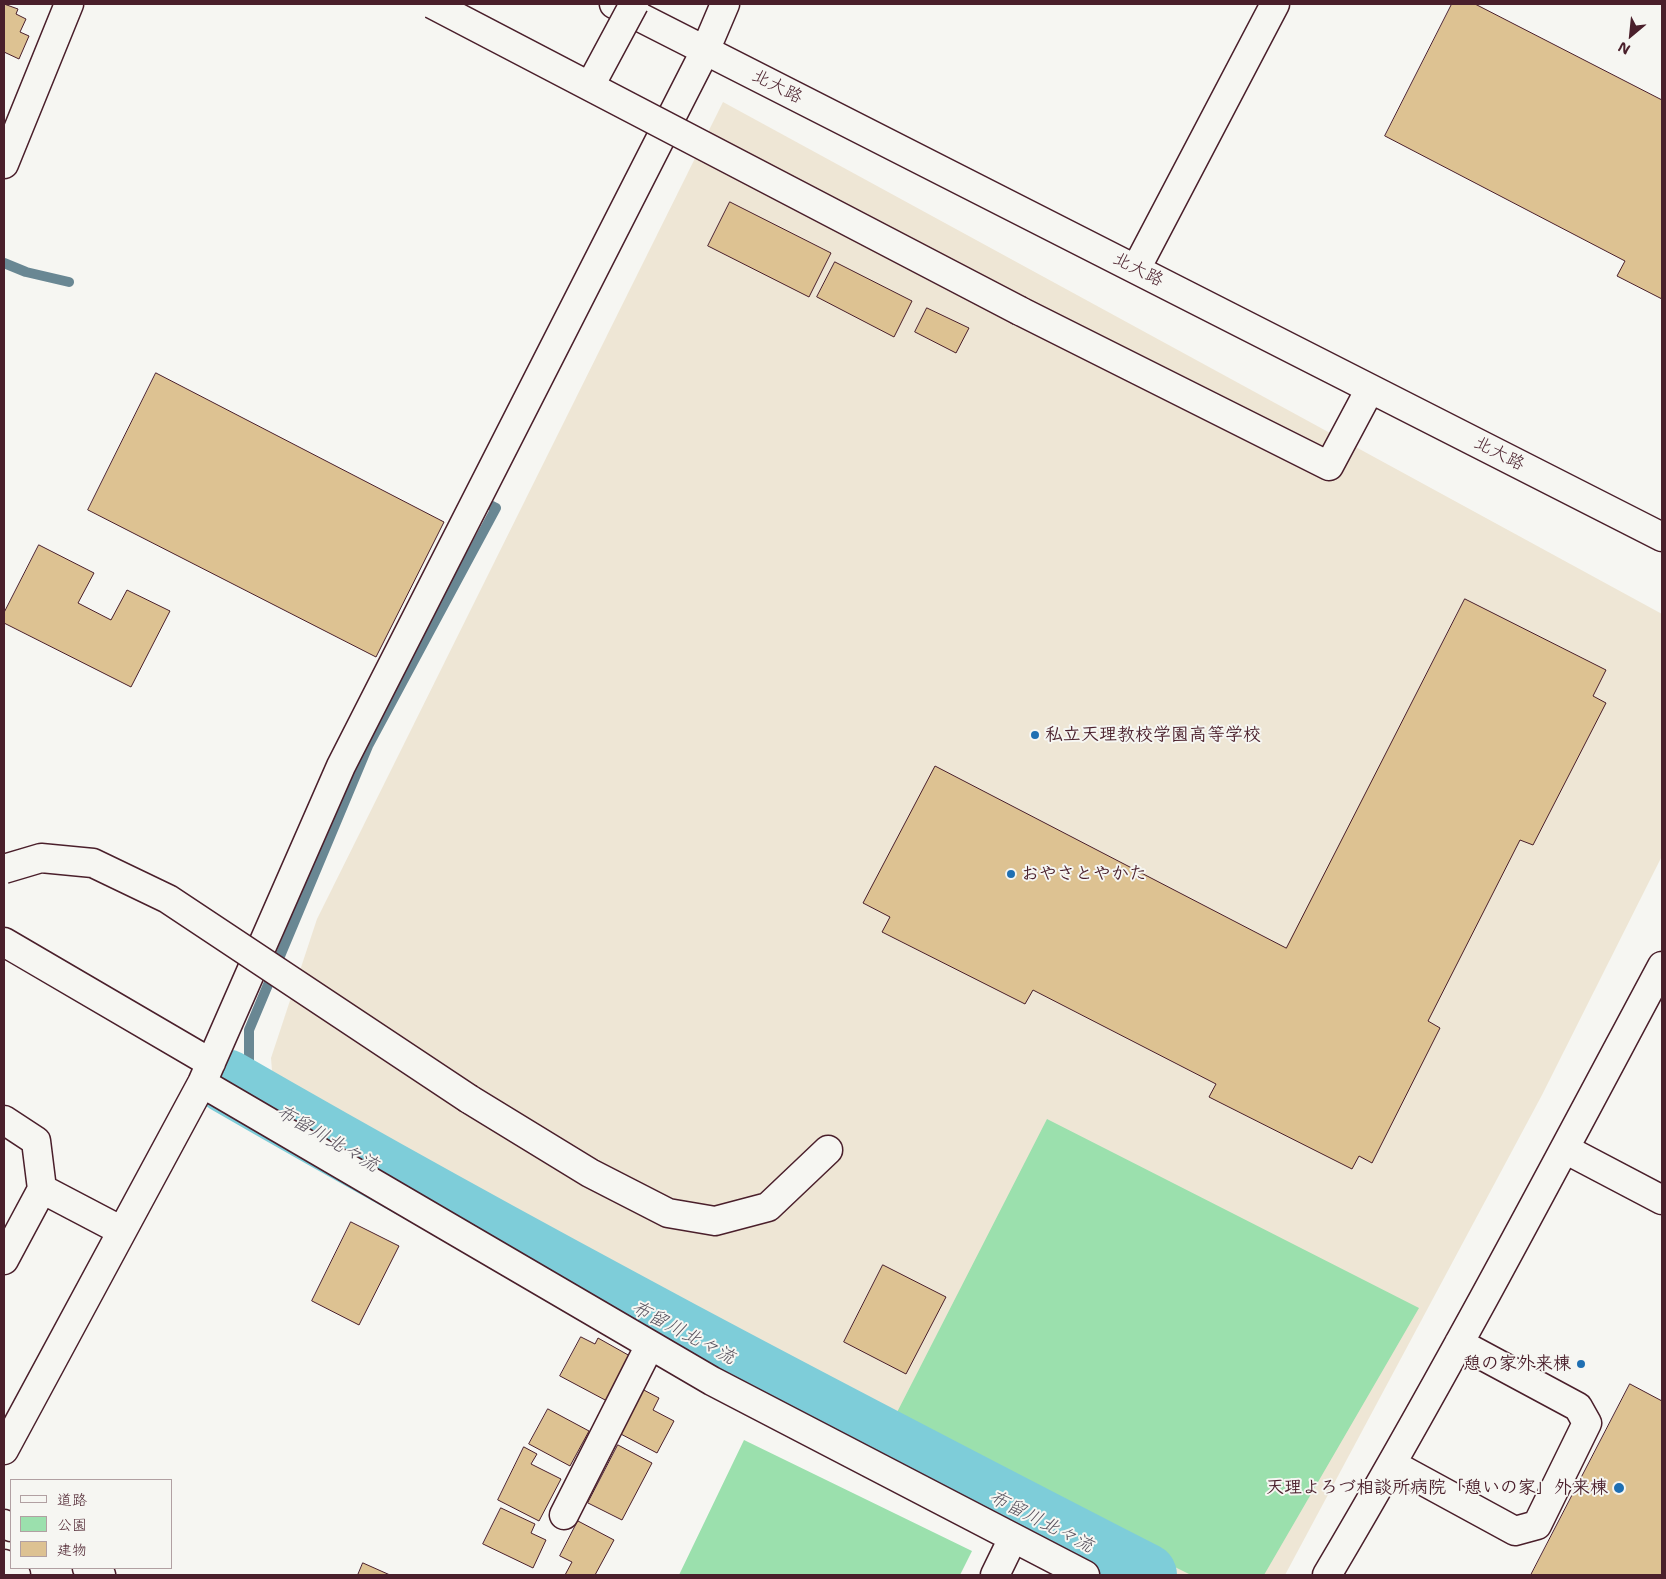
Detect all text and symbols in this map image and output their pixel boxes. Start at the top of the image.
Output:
north arrow [1606,10,1656,60]
text: N [1615,38,1633,59]
street label: 北大路 [748,65,806,109]
street label: 北大路 [1109,248,1167,292]
street label: 北大路 [1470,432,1528,476]
place label: 私立天理教校学園高等学校 [1045,724,1261,746]
marker: 私立天理教校学園高等学校 [1029,729,1041,741]
place label: おやさとやかた [1021,863,1147,885]
marker: おやさとやかた [1005,868,1017,880]
water label: 布留川北々流 [272,1101,382,1177]
water label: 布留川北々流 [627,1296,739,1370]
place label: 憩の家外来棟 [1463,1353,1571,1375]
marker: 憩の家外来棟 [1575,1358,1587,1370]
place label: 天理よろづ相談所病院「憩いの家」外来棟 [1266,1477,1608,1499]
legend [10,1479,172,1569]
marker: 天理よろづ相談所病院「憩いの家」外来棟 [1612,1481,1626,1495]
water label: 布留川北々流 [985,1486,1097,1558]
text: 道路 [57,1490,87,1510]
text: 公園 [57,1515,87,1535]
text: 建物 [57,1540,87,1560]

